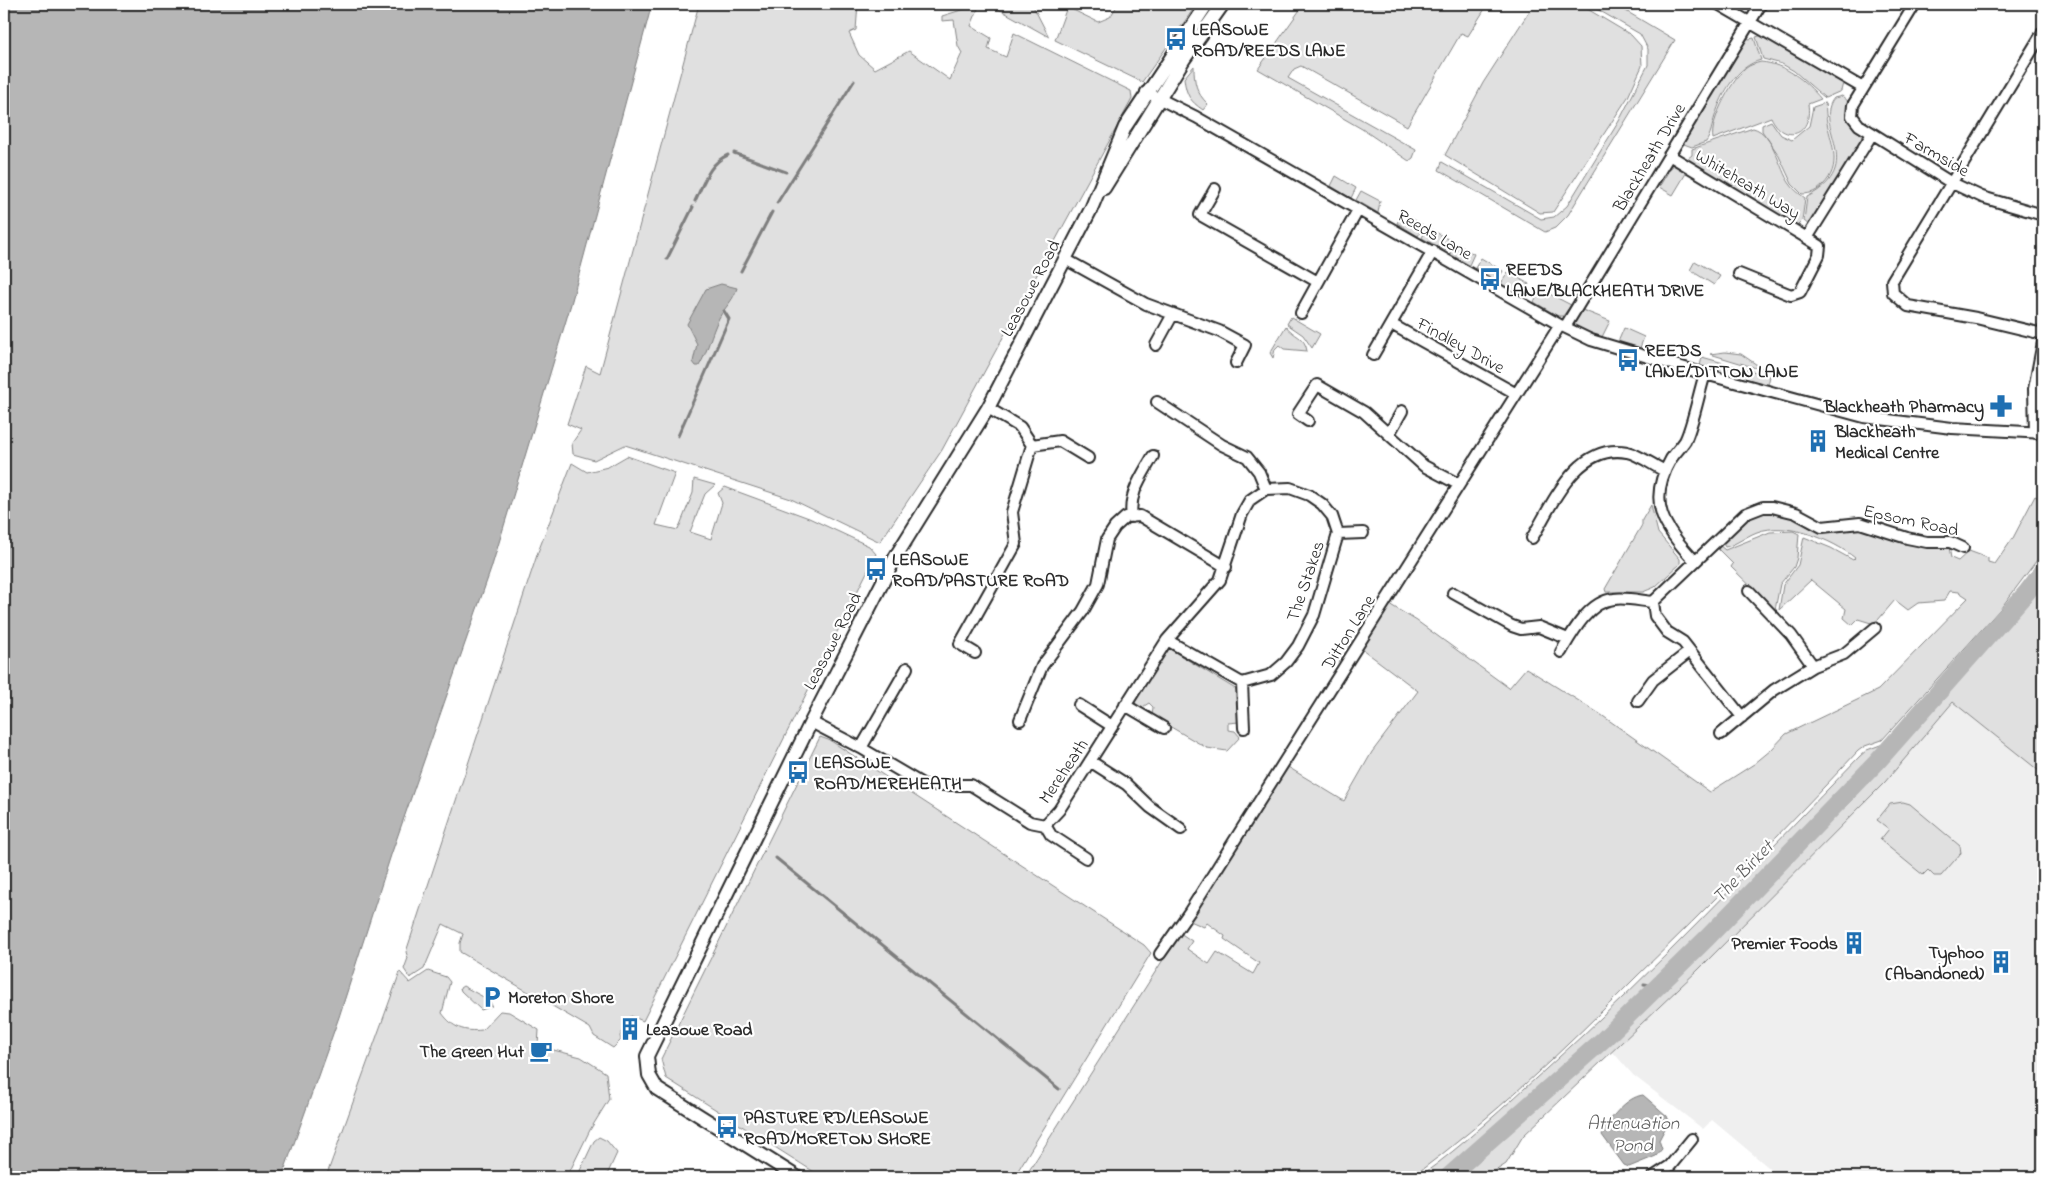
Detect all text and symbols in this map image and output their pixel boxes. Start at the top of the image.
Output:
place label: LEASOWE ROAD/REEDS LANE [1192,18,1346,65]
bus stop icon: LEASOWE ROAD/REEDS LANE [1163,26,1189,52]
street label: Blackheath Drive [1607,98,1694,218]
street label: Farmside [1898,126,1974,185]
street label: Whiteheath Way [1689,144,1805,227]
street label: Reeds Lane [1391,204,1477,268]
street label: Leasowe Road [995,236,1068,342]
place label: REEDS LANE/BLACKHEATH DRIVE [1506,258,1704,305]
bus stop icon: REEDS LANE/BLACKHEATH DRIVE [1477,266,1503,292]
street label: Findley Drive [1410,311,1510,382]
place label: REEDS LANE/DITTON LANE [1645,339,1799,386]
bus stop icon: REEDS LANE/DITTON LANE [1615,347,1641,373]
pharmacy icon: Blackheath Pharmacy [1988,393,2014,419]
place label: Blackheath Pharmacy [1823,395,1984,422]
place label: Blackheath Medical Centre [1834,420,1940,467]
building icon: Blackheath Medical Centre [1805,428,1831,454]
street label: Epsom Road [1861,499,1961,545]
street label: The Stakes [1281,538,1333,626]
place label: LEASOWE ROAD/PASTURE ROAD [892,548,1069,595]
bus stop icon: LEASOWE ROAD/PASTURE ROAD [863,556,889,582]
street label: Leasowe Road [798,589,870,695]
street label: Ditton Lane [1316,590,1384,677]
street label: Mereheath [1033,734,1096,810]
place label: LEASOWE ROAD/MEREHEATH [814,751,962,798]
bus stop icon: LEASOWE ROAD/MEREHEATH [785,759,811,785]
water label: The Birket [1707,834,1782,910]
building icon: Premier Foods [1841,930,1867,956]
place label: Premier Foods [1732,932,1838,958]
place label: Typhoo (Abandoned) [1885,941,1985,988]
building icon: Typhoo (Abandoned) [1988,949,2014,975]
parking icon: Moreton Shore [479,984,505,1010]
place label: Moreton Shore [508,986,615,1012]
building icon: Leasowe Road [617,1016,643,1042]
place label: Leasowe Road [646,1018,753,1044]
cafe icon: The Green Hut [528,1038,554,1064]
place label: The Green Hut [419,1040,525,1066]
place label: PASTURE RD/LEASOWE ROAD/MORETON SHORE [744,1106,931,1153]
water label: Attenuation Pond [1587,1111,1680,1160]
bus stop icon: PASTURE RD/LEASOWE ROAD/MORETON SHORE [714,1114,740,1140]

